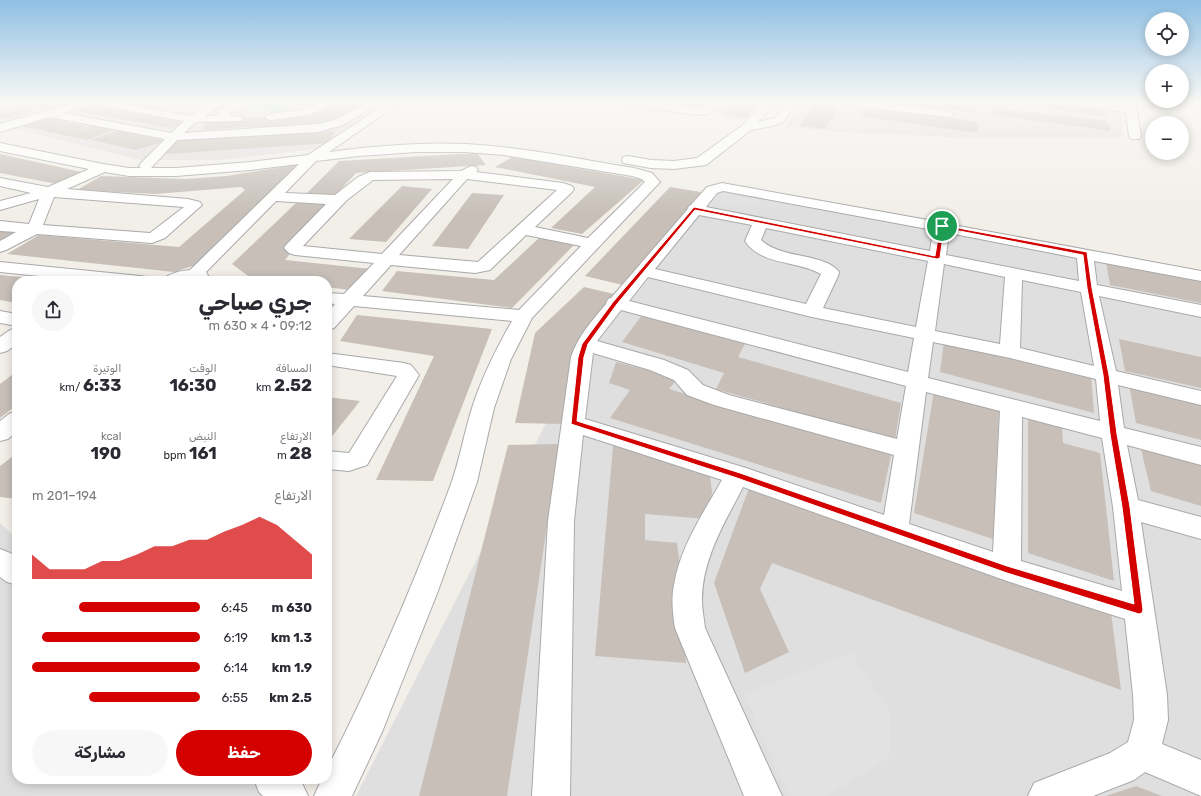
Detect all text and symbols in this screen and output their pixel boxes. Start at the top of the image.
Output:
map controls [1145,12,1189,160]
button: locate [1145,12,1189,56]
button: + [1145,64,1189,108]
button: − [1145,116,1189,160]
pin [925,209,959,243]
icon: arrive [931,215,953,237]
button: share [32,289,74,331]
text: جري صباحي [199,289,312,316]
text: 09:12 · 4 × 630 m [208,318,312,333]
text: الوتيرة [93,362,121,375]
text: الوقت [189,362,217,375]
text: المسافة [275,362,312,375]
text: 6:33 [83,375,121,395]
text: 16:30 [169,375,217,395]
text: 2.52 [274,375,312,395]
text: /km [59,381,83,394]
text: km [256,381,274,394]
text: kcal [101,430,121,443]
text: النبض [189,430,217,443]
text: الارتفاع [280,430,312,443]
text: 190 [90,443,121,463]
text: 161 [189,443,217,463]
text: 28 [289,443,312,463]
text: bpm [163,449,189,462]
text: m [277,449,289,462]
text: 194–201 m [32,488,97,503]
text: الارتفاع [275,488,312,503]
text: 6:45 [221,600,248,615]
text: 630 m [271,600,312,615]
text: 6:19 [224,630,248,645]
text: 1.3 km [271,630,312,645]
text: 6:14 [223,660,248,675]
text: 1.9 km [272,660,312,675]
text: 6:55 [221,690,248,705]
text: 2.5 km [269,690,312,705]
button: مشاركة [32,730,168,776]
button: حفظ [176,730,312,776]

